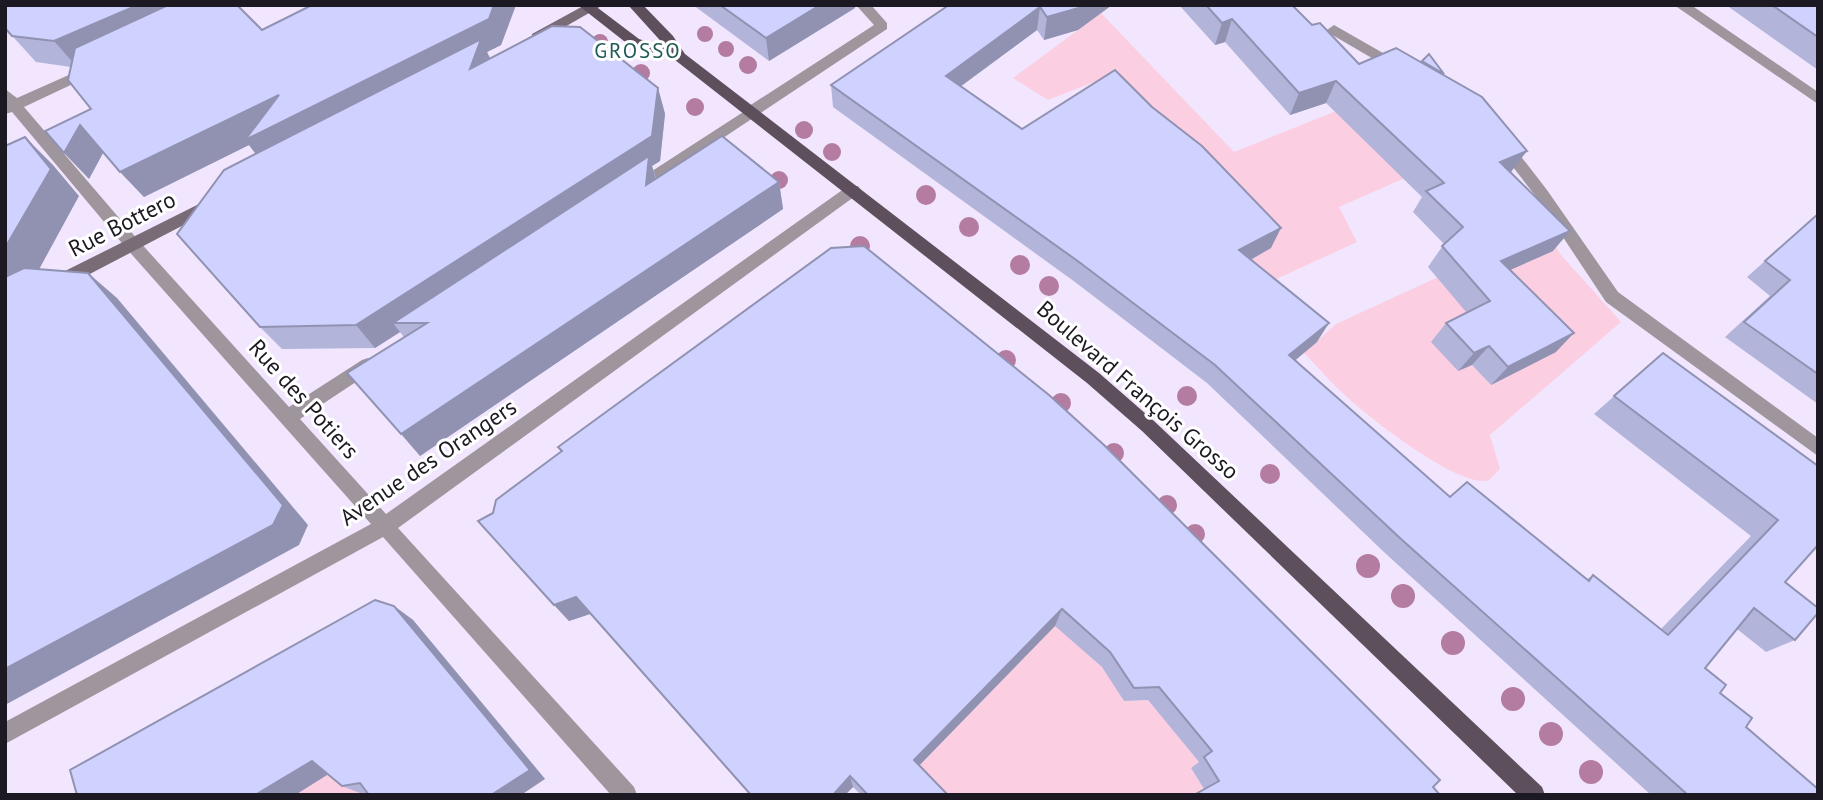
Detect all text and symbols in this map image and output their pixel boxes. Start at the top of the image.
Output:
district label: GROSSO [594,37,682,64]
street label: Rue Bottero [63,184,180,263]
street label: Boulevard François Grosso [1031,294,1245,485]
street label: Rue des Potiers [243,333,366,465]
street label: Avenue des Orangers [334,392,522,531]

